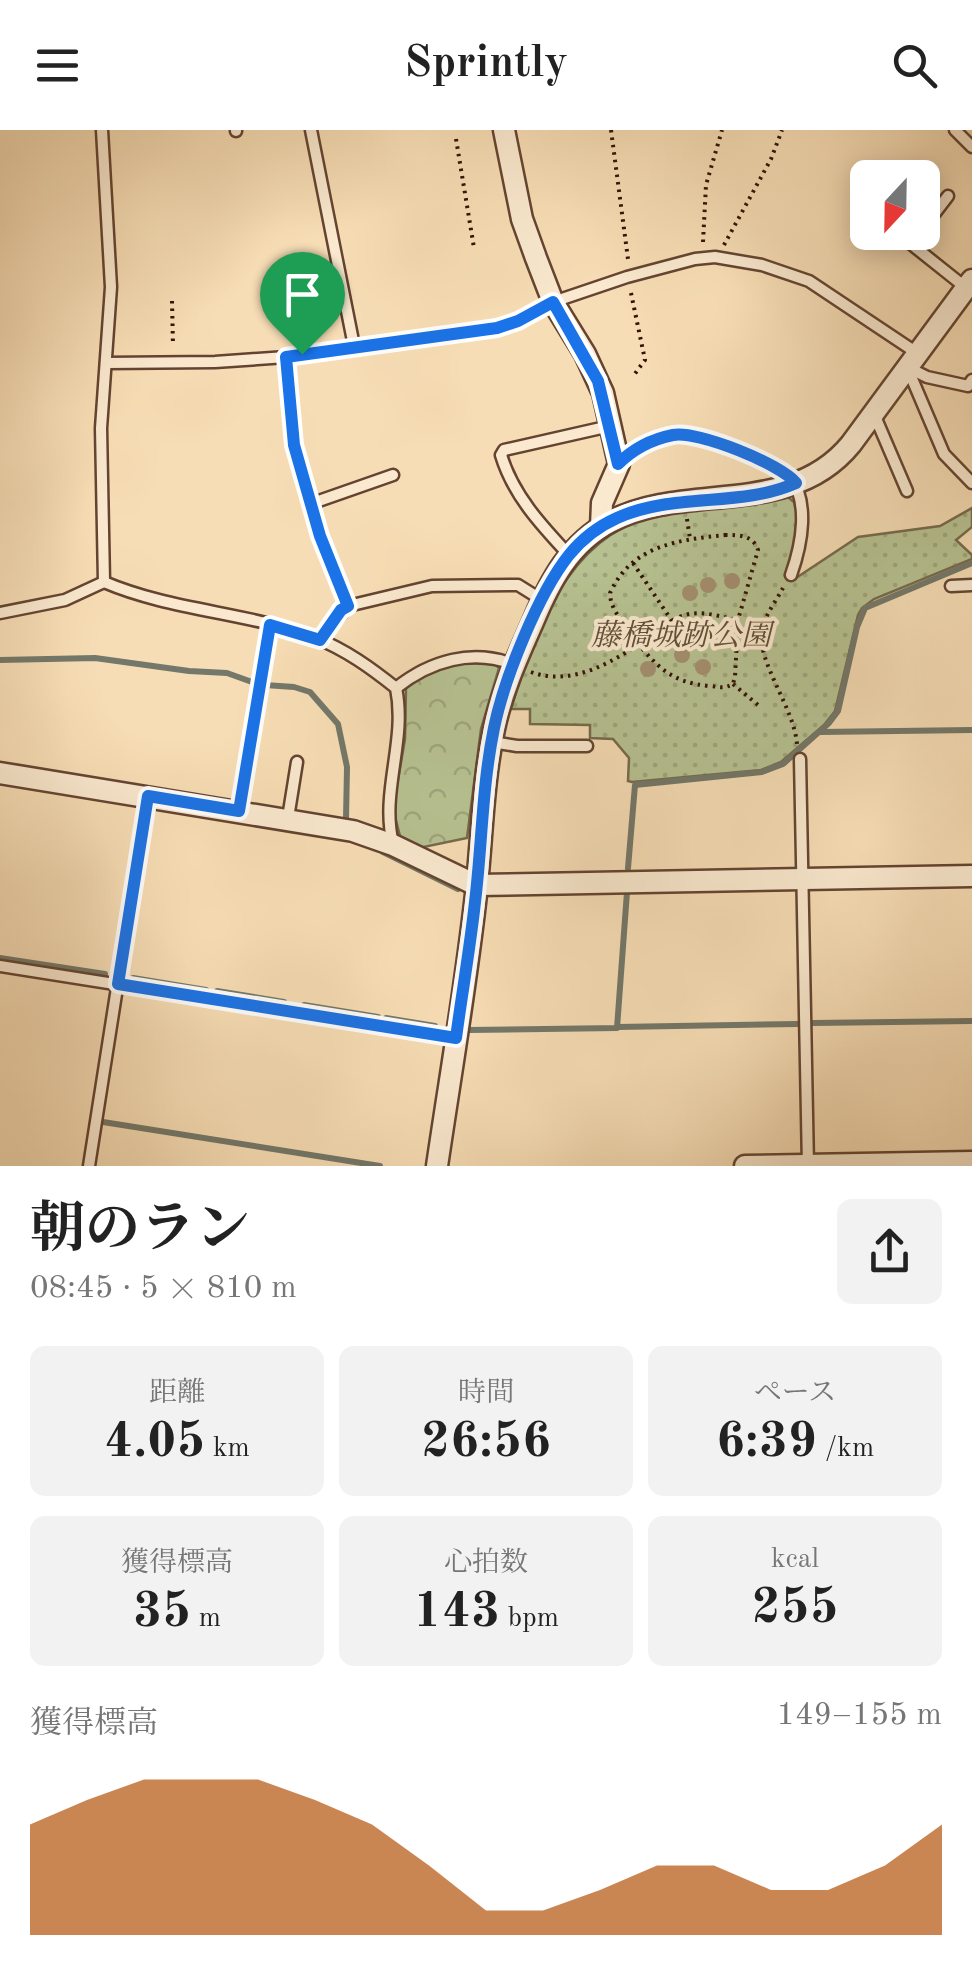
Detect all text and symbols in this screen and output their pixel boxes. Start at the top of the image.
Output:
icon: menu [30,38,85,93]
icon: search [887,38,942,93]
text: Sprintly [404,42,568,87]
north arrow [850,160,940,250]
map controls [850,160,940,250]
pin [260,252,345,355]
icon: arrive [275,267,330,322]
park label: 藤橋城跡公園 [591,619,776,652]
button: share [837,1199,942,1304]
text: 朝のラン [30,1204,250,1259]
text: 08:45 · 5 × 810 m [30,1273,297,1305]
text: 距離 [149,1380,205,1408]
text: 時間 [458,1380,514,1408]
text: ペース [754,1380,836,1408]
text: 4.05 [104,1418,205,1468]
text: 26:56 [421,1418,551,1468]
text: 6:39 [716,1418,817,1468]
text: km [205,1435,250,1463]
text: /km [817,1435,874,1463]
text: kcal [771,1546,819,1574]
text: 獲得標高 [121,1550,233,1578]
text: 心拍数 [444,1550,528,1578]
text: 255 [752,1584,839,1634]
text: 35 [133,1588,191,1638]
text: 143 [413,1588,500,1638]
text: m [191,1605,221,1633]
text: bpm [500,1605,559,1633]
text: 149–155 m [776,1700,942,1732]
text: 獲得標高 [30,1709,158,1741]

